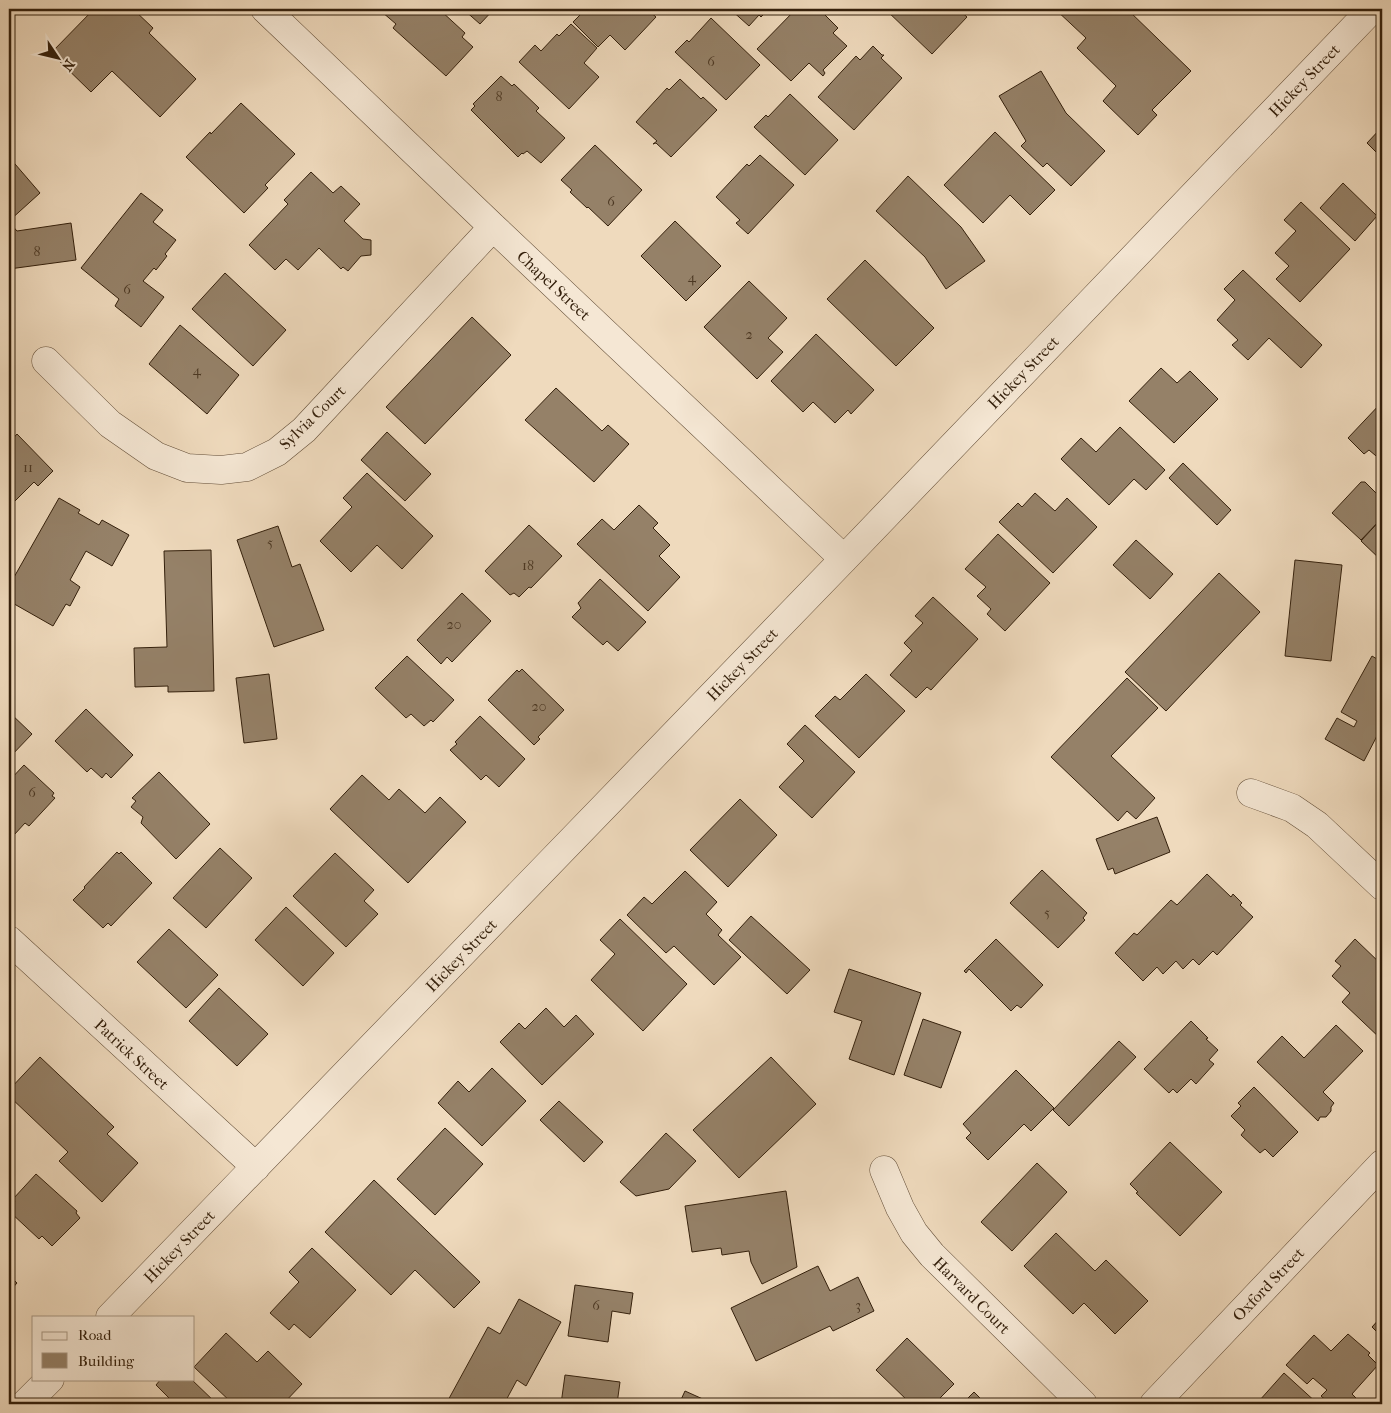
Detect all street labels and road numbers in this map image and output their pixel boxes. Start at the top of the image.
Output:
street label: Hickey Street [1265,40,1344,121]
street label: Chapel Street [513,246,595,324]
street label: Hickey Street [984,332,1063,413]
street label: Sylvia Court [275,381,350,454]
street label: Hickey Street [703,624,782,705]
street label: Hickey Street [422,915,501,996]
street label: Patrick Street [90,1015,173,1094]
street label: Hickey Street [140,1206,219,1287]
street label: Oxford Street [1229,1243,1308,1325]
street label: Harvard Court [929,1253,1014,1338]

